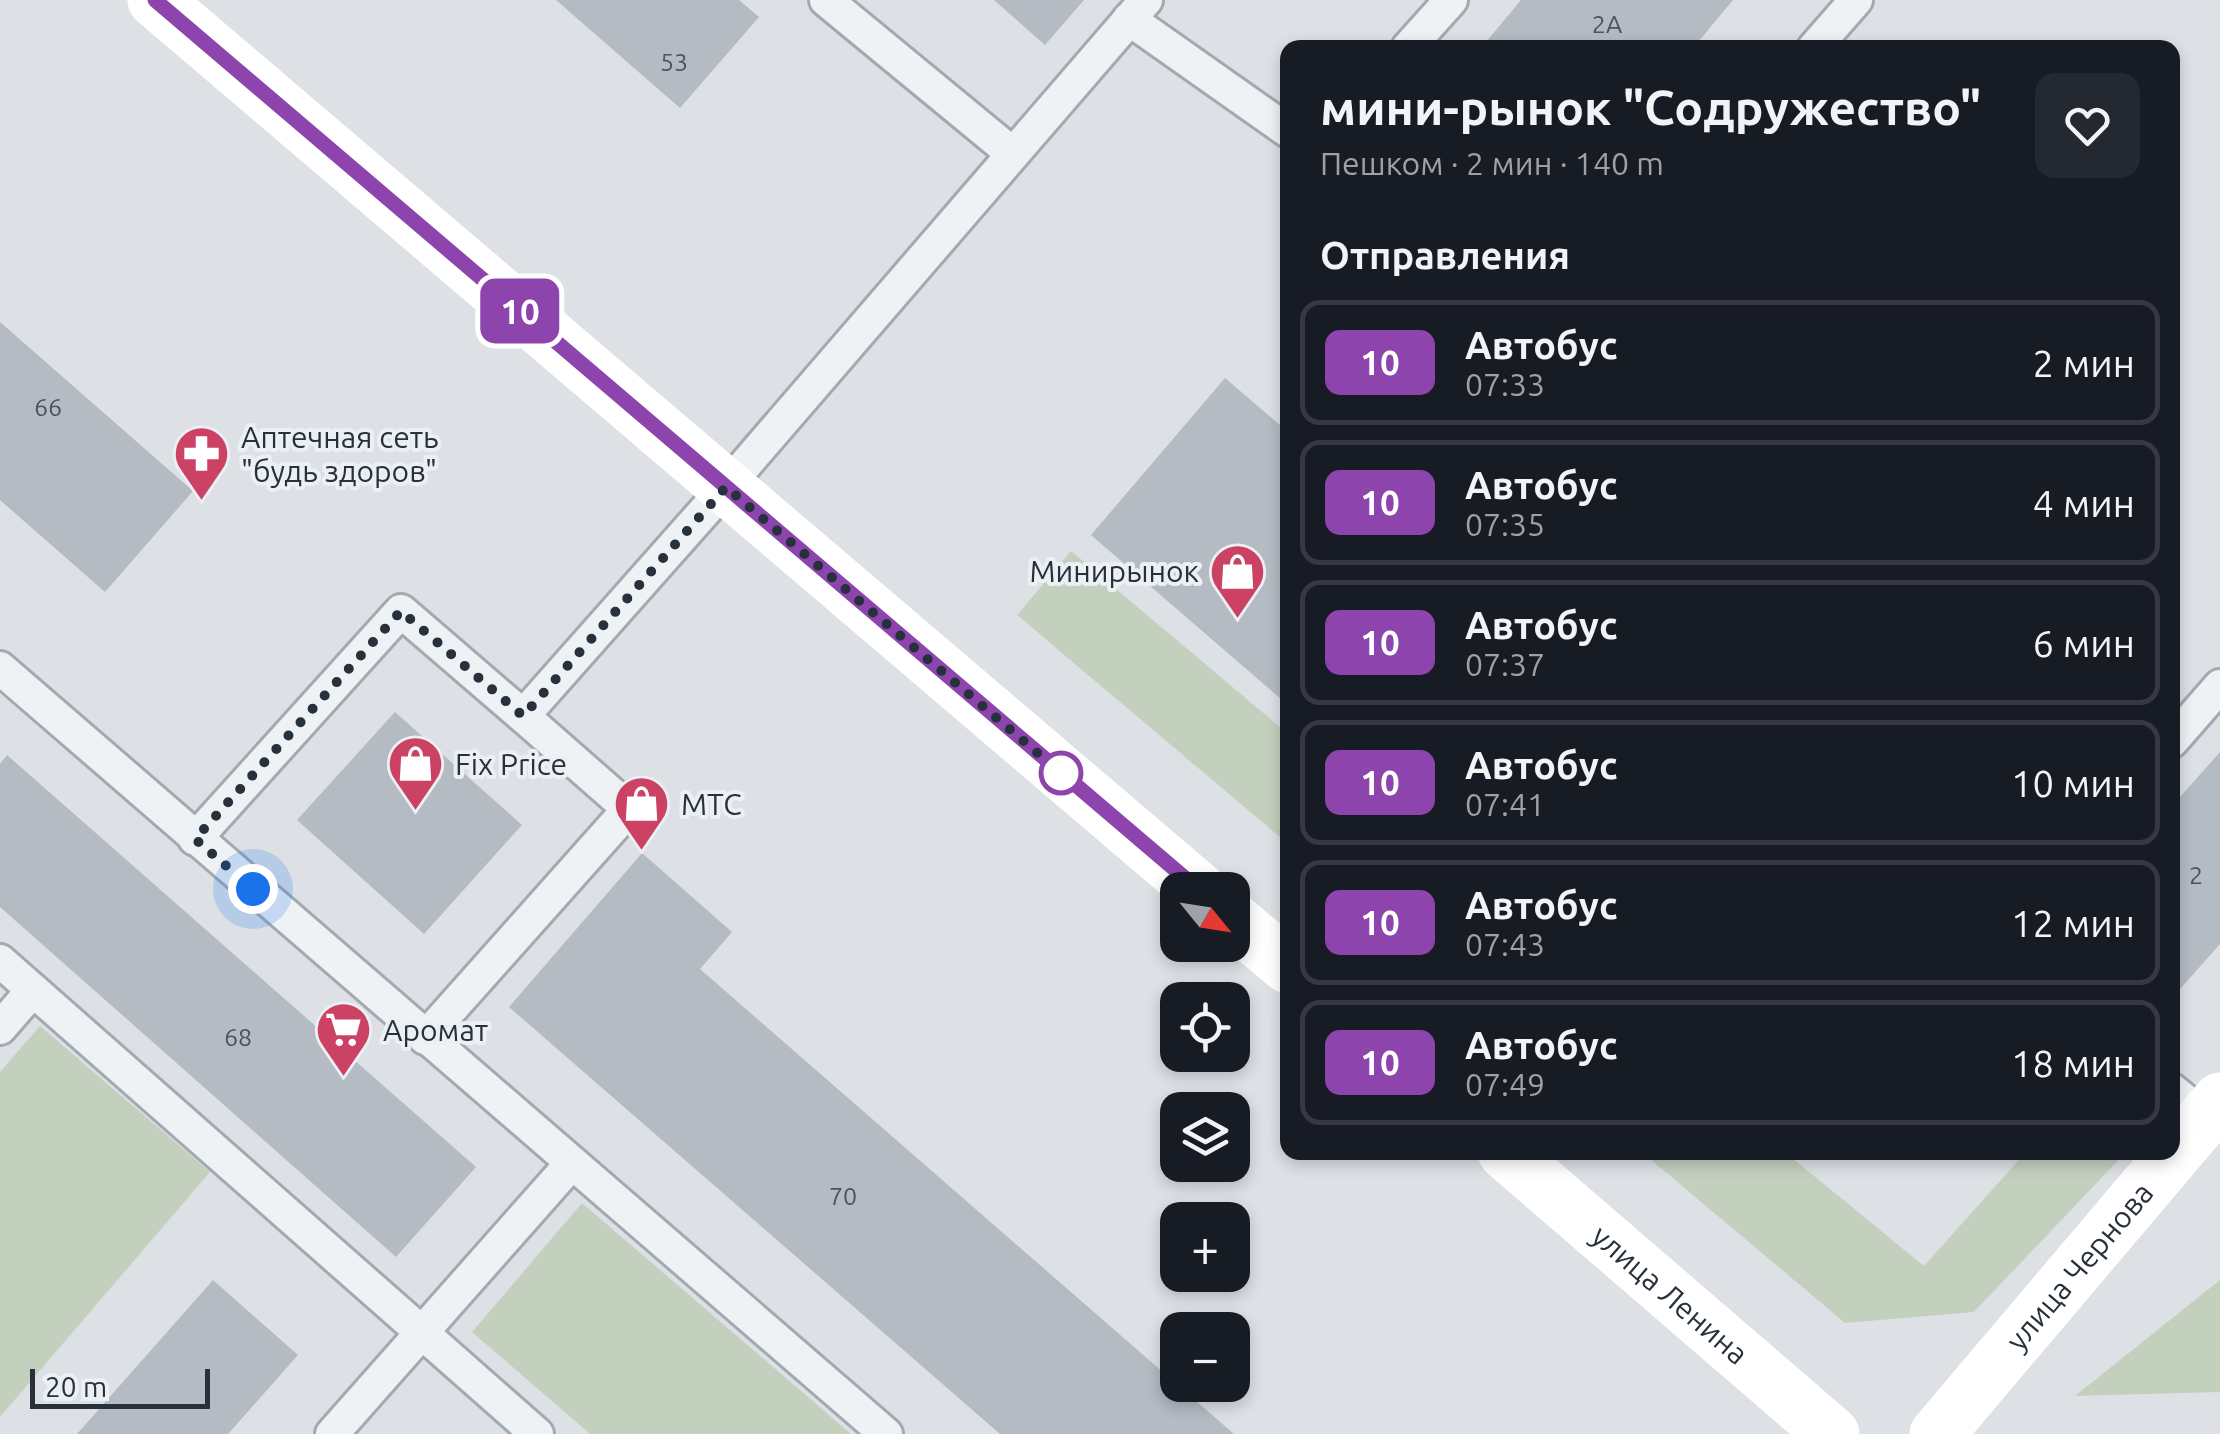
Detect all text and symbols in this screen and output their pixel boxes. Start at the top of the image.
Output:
house number: 2А [1592,10,1622,38]
house number: 53 [660,48,688,76]
button: heart [2035,73,2140,178]
text: мини-рынок "Содружество" [1320,80,1981,134]
text: Пешком · 2 мин · 140 m [1320,145,1664,181]
text: Отправления [1320,234,1570,276]
line badge: 10 [475,278,565,344]
text: 10 [500,291,540,331]
text: Автобус [1465,324,1618,366]
text: 10 [1360,342,1400,382]
text: 2 мин [2033,342,2135,384]
text: 07:33 [1465,366,1545,402]
house number: 66 [34,393,62,421]
place label: Аптечная сеть "будь здоров" [241,420,439,488]
pharmacy icon: Аптечная сеть "будь здоров" [172,424,232,503]
text: Автобус [1465,464,1618,506]
text: 10 [1360,482,1400,522]
text: 4 мин [2033,482,2135,524]
text: 07:35 [1465,506,1545,542]
shop icon: Минирынок [1208,541,1268,620]
place label: Минирынок [1030,554,1199,588]
text: Автобус [1465,604,1618,646]
text: 10 [1360,622,1400,662]
text: 6 мин [2033,622,2135,664]
text: 07:37 [1465,646,1545,682]
shop icon: Fix Price [386,734,446,813]
text: Автобус [1465,744,1618,786]
place label: Fix Price [455,747,567,781]
unlabelled marker [1040,752,1082,794]
text: 10 [1360,762,1400,802]
text: 10 мин [2011,762,2135,804]
shop icon: МТС [612,774,672,853]
text: 07:41 [1465,786,1545,822]
place label: МТС [681,787,742,821]
house number: 2 [2189,861,2203,889]
your location [228,864,278,914]
north arrow [1160,872,1250,962]
map controls [1160,872,1250,1402]
text: Автобус [1465,884,1618,926]
text: 10 [1360,902,1400,942]
text: 12 мин [2011,902,2135,944]
text: 07:43 [1465,926,1545,962]
button: locate [1160,982,1250,1072]
supermarket icon: Аромат [314,1000,374,1079]
place label: Аромат [383,1013,488,1047]
house number: 68 [224,1023,252,1051]
text: Автобус [1465,1024,1618,1066]
text: 10 [1360,1042,1400,1082]
text: 18 мин [2011,1042,2135,1084]
text: 07:49 [1465,1066,1545,1102]
button: layers [1160,1092,1250,1182]
street label: улица Чернова [1999,1176,2160,1357]
house number: 70 [829,1182,857,1210]
button: + [1160,1202,1250,1292]
street label: улица Ленина [1585,1218,1755,1371]
button: − [1160,1312,1250,1402]
scale bar [30,1364,210,1408]
text: 20 m [45,1371,107,1402]

